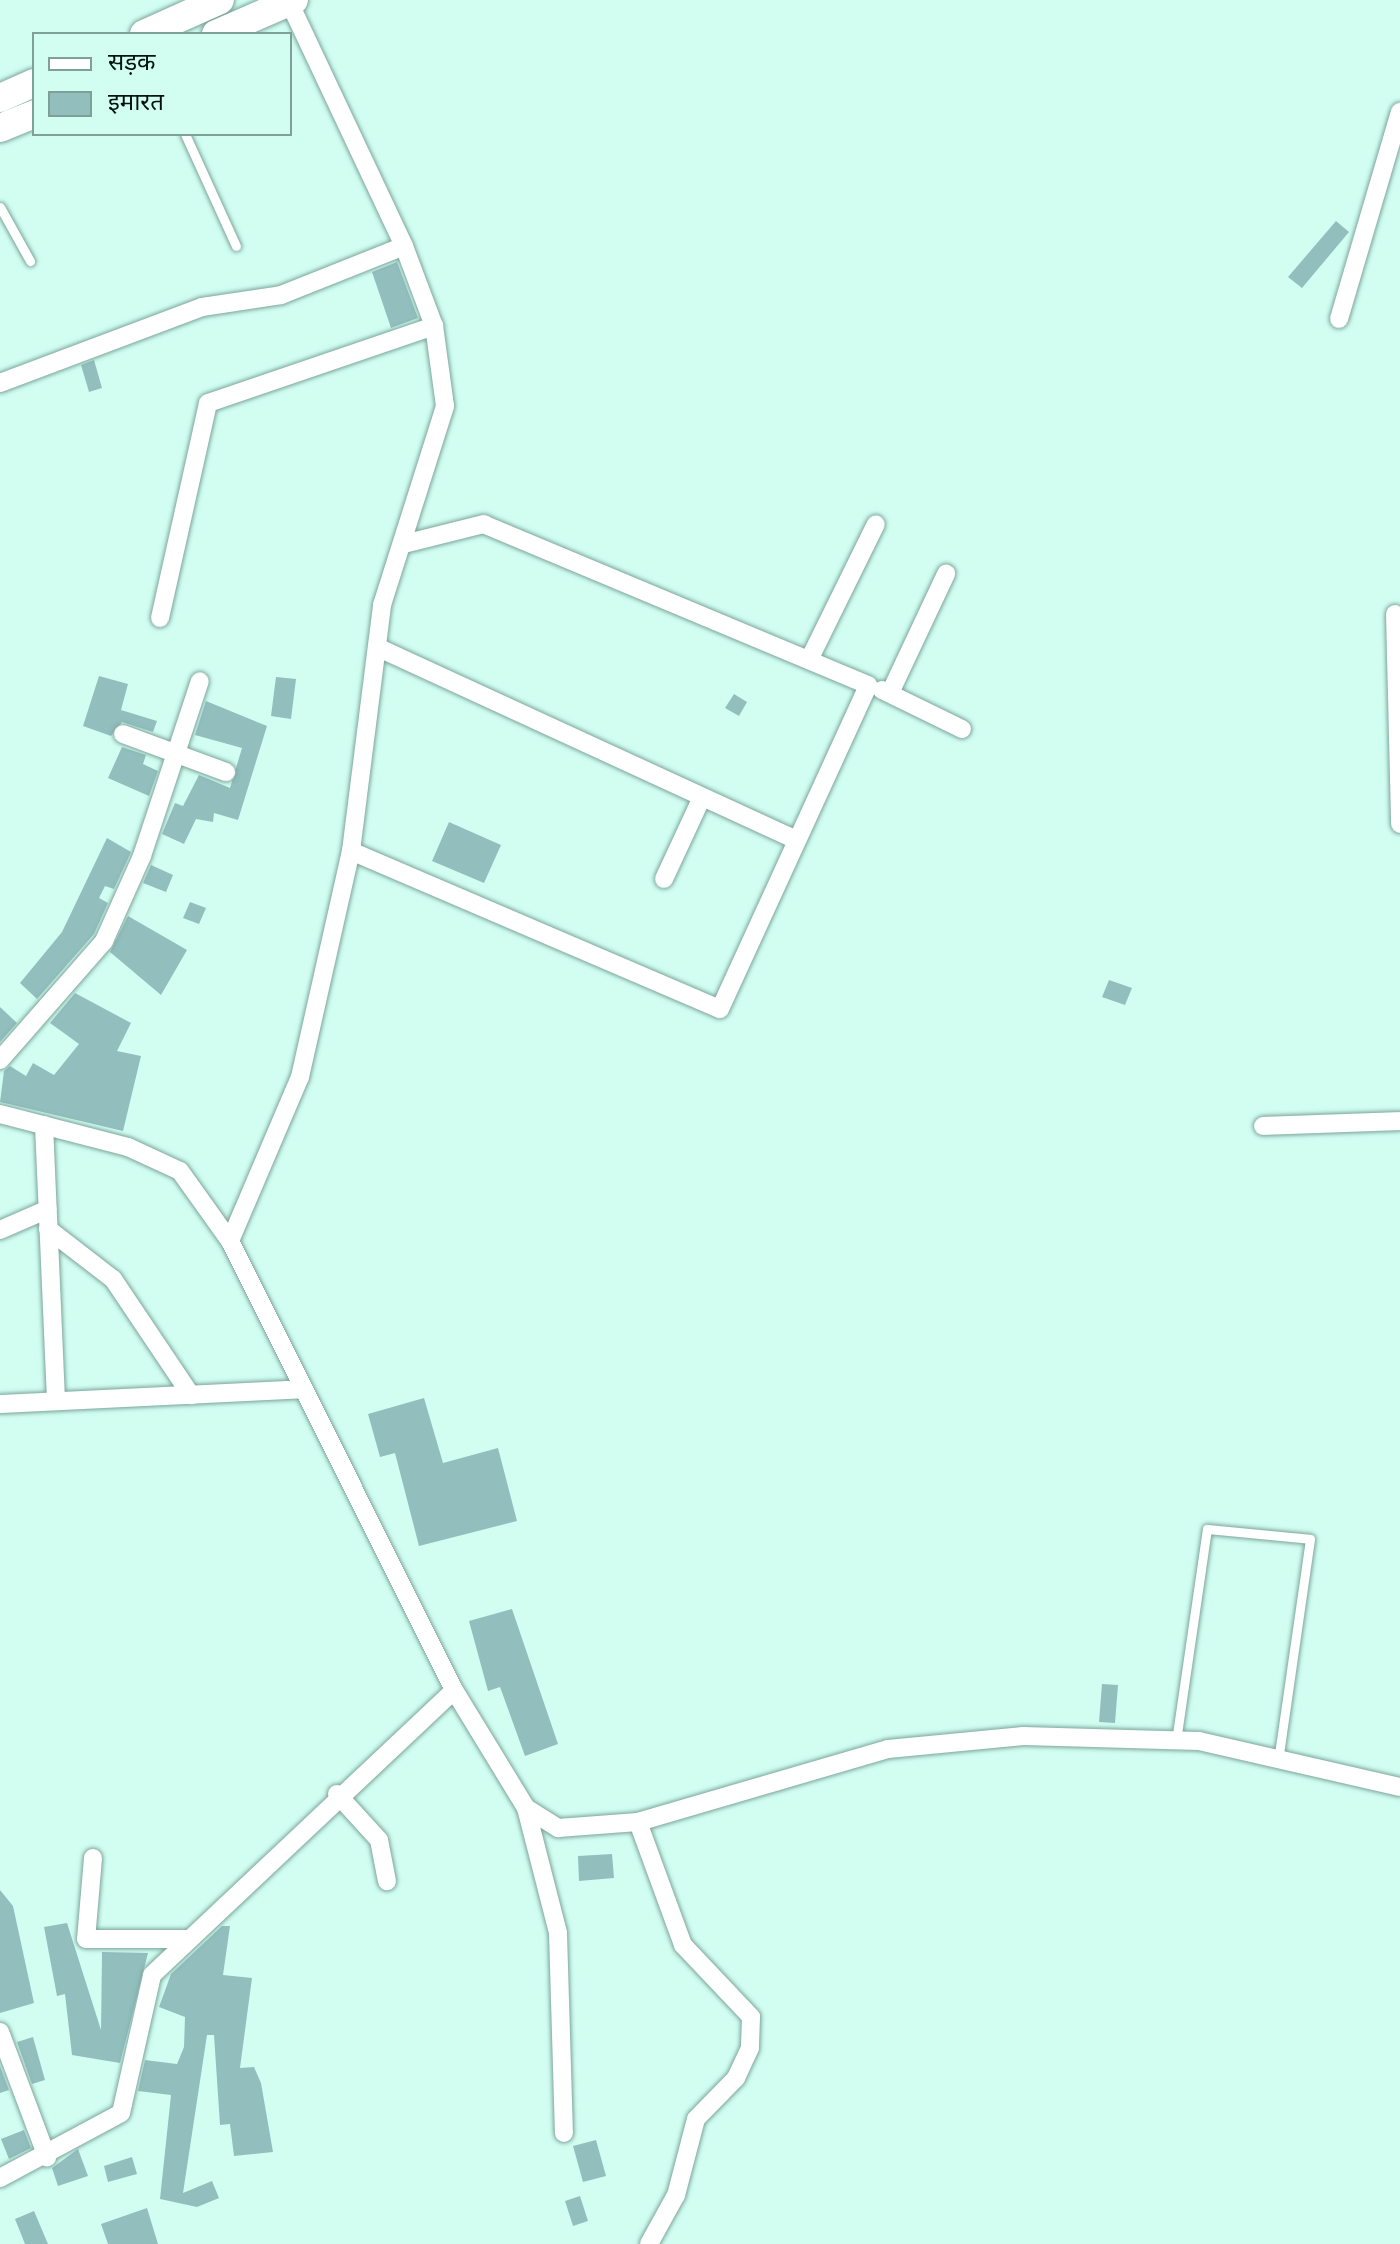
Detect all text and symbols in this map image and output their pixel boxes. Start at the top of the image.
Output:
legend [32,32,292,136]
text: सड़क [108,48,156,77]
text: इमारत [108,88,164,117]

